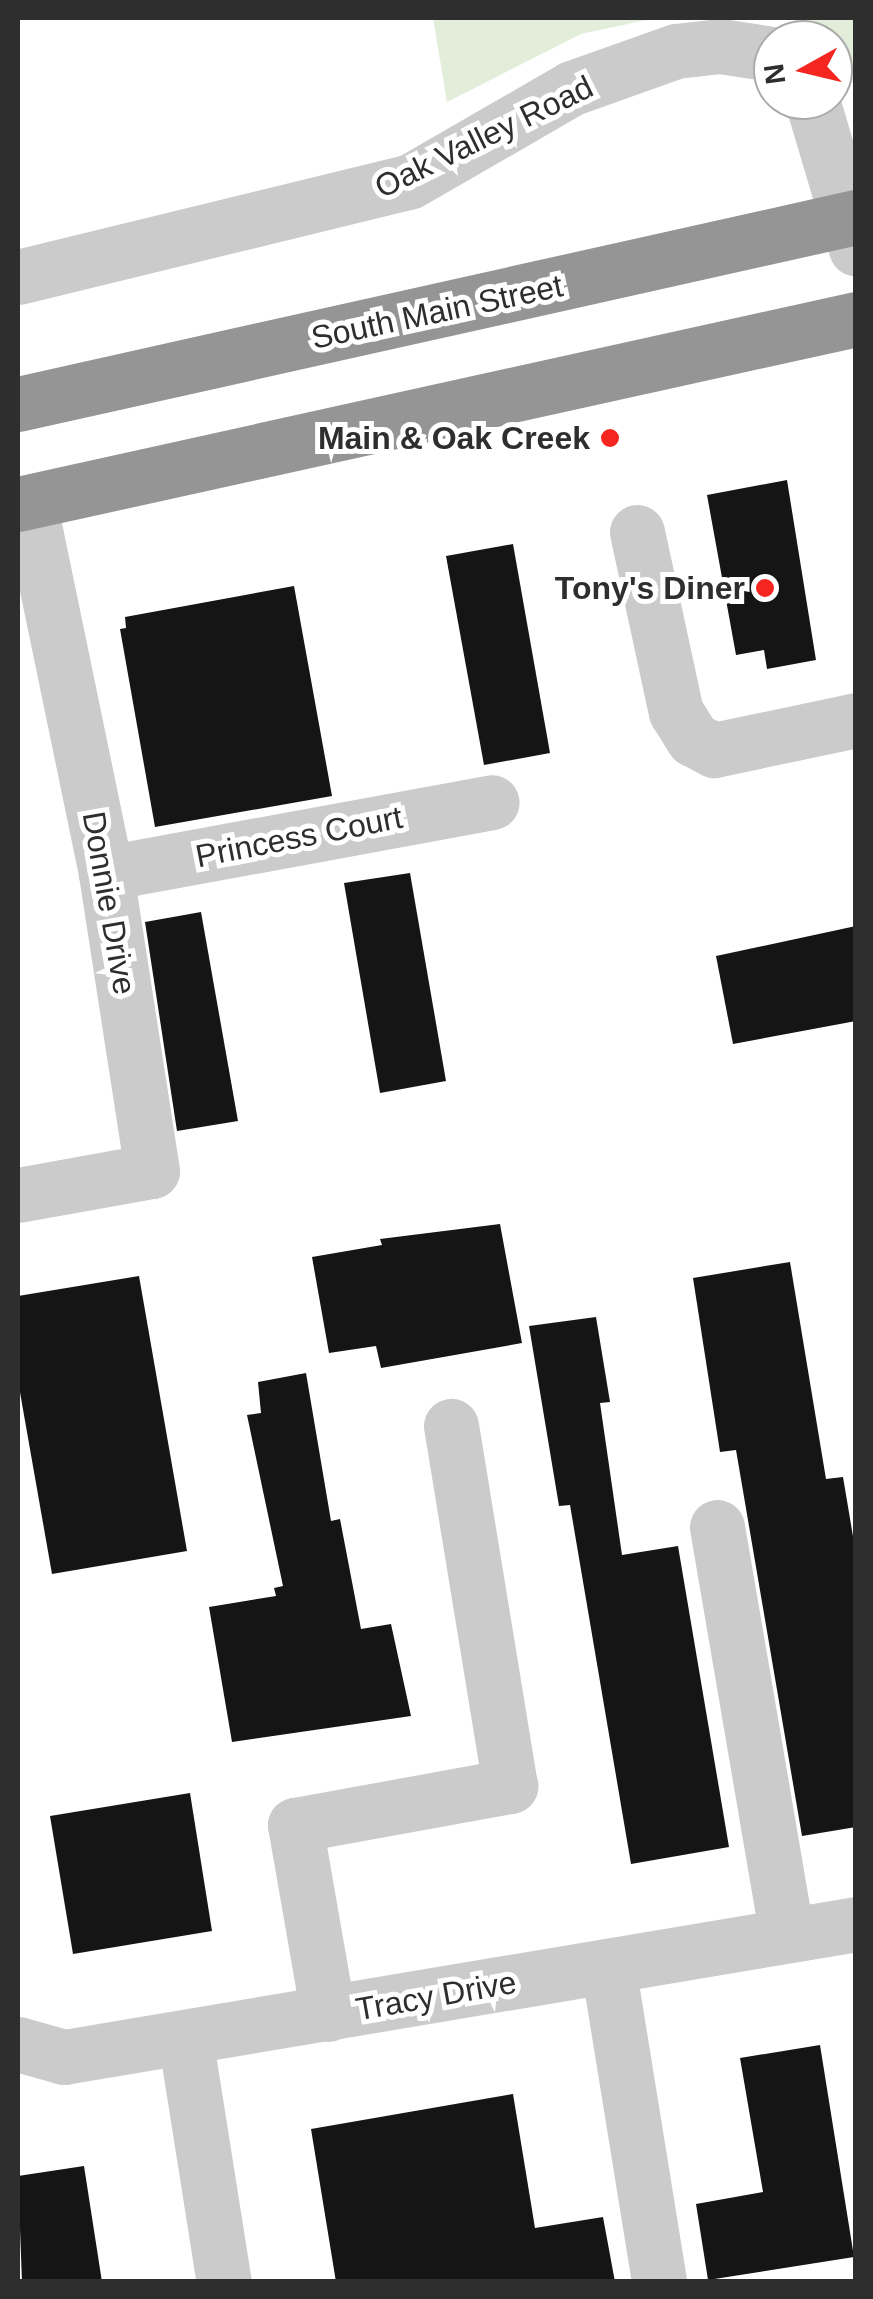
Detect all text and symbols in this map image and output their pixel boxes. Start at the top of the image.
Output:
north arrow [753,20,853,120]
text: N [758,62,792,86]
street label: Oak Valley Road [369,68,599,206]
street label: South Main Street [308,267,566,357]
place label: Main & Oak Creek [318,419,590,457]
marker: Main & Oak Creek [599,427,621,449]
place label: Tony's Diner [555,569,745,607]
marker: Tony's Diner [754,577,776,599]
street label: Princess Court [192,798,406,876]
street label: Donnie Drive [74,809,144,997]
street label: Tracy Drive [353,1963,519,2029]

